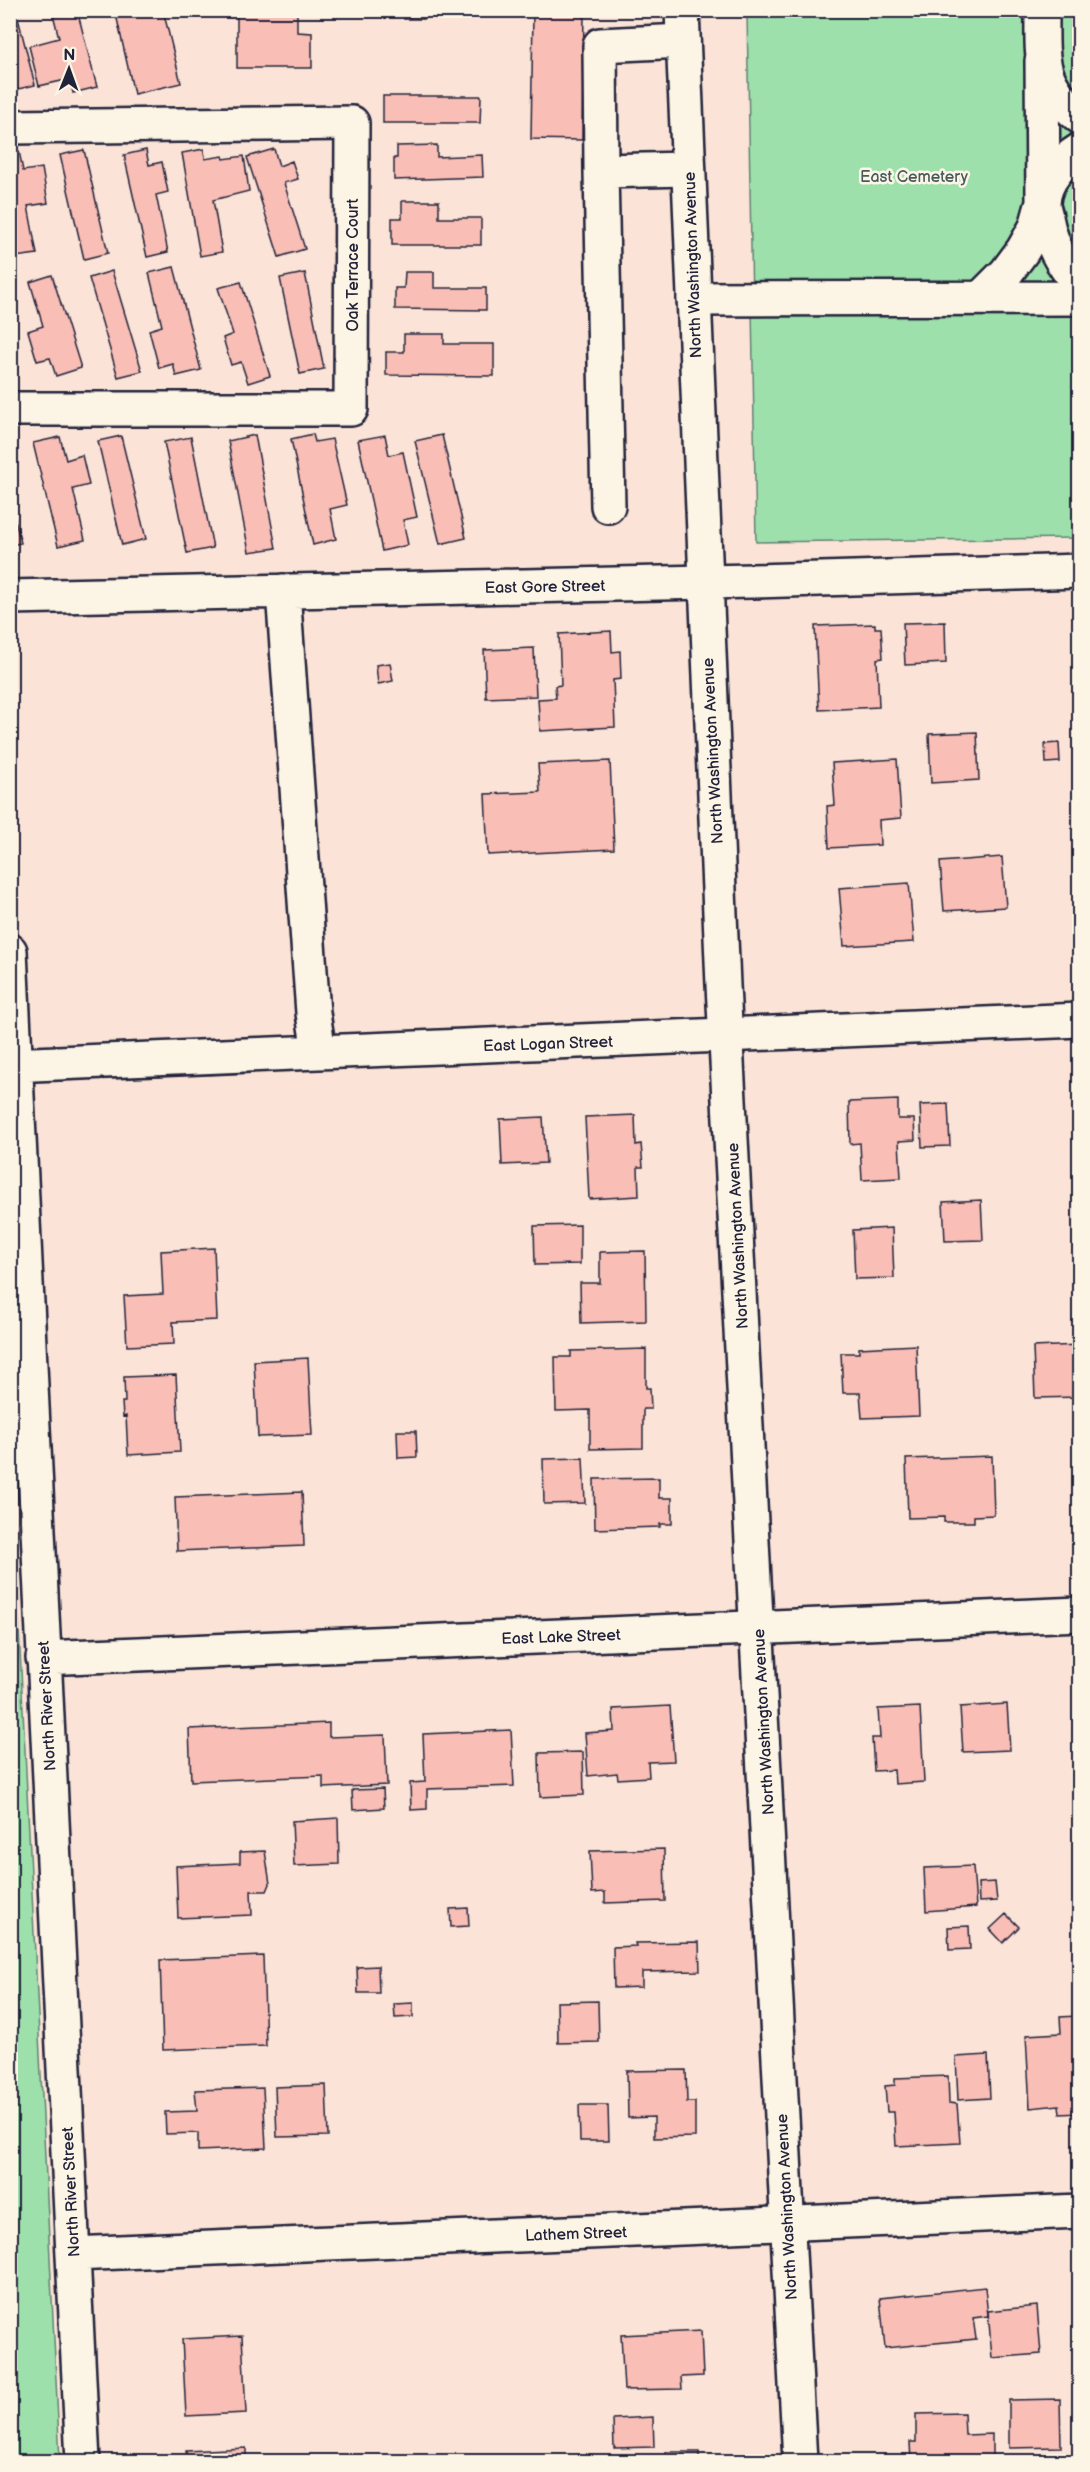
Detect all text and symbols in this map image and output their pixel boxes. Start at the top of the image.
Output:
north arrow [39,39,99,99]
text: N [63,46,75,65]
park label: East Cemetery [860,168,969,187]
street label: North Washington Avenue [681,171,706,359]
street label: Oak Terrace Court [344,199,363,331]
street label: East Gore Street [485,577,606,598]
street label: North Washington Avenue [699,657,728,845]
street label: East Logan Street [483,1033,613,1056]
street label: North Washington Avenue [724,1142,753,1330]
street label: East Lake Street [501,1626,621,1649]
street label: North Washington Avenue [750,1628,779,1816]
street label: North River Street [35,1640,60,1772]
street label: North Washington Avenue [773,2113,802,2301]
street label: North River Street [59,2126,84,2258]
street label: Lathem Street [525,2223,628,2246]

